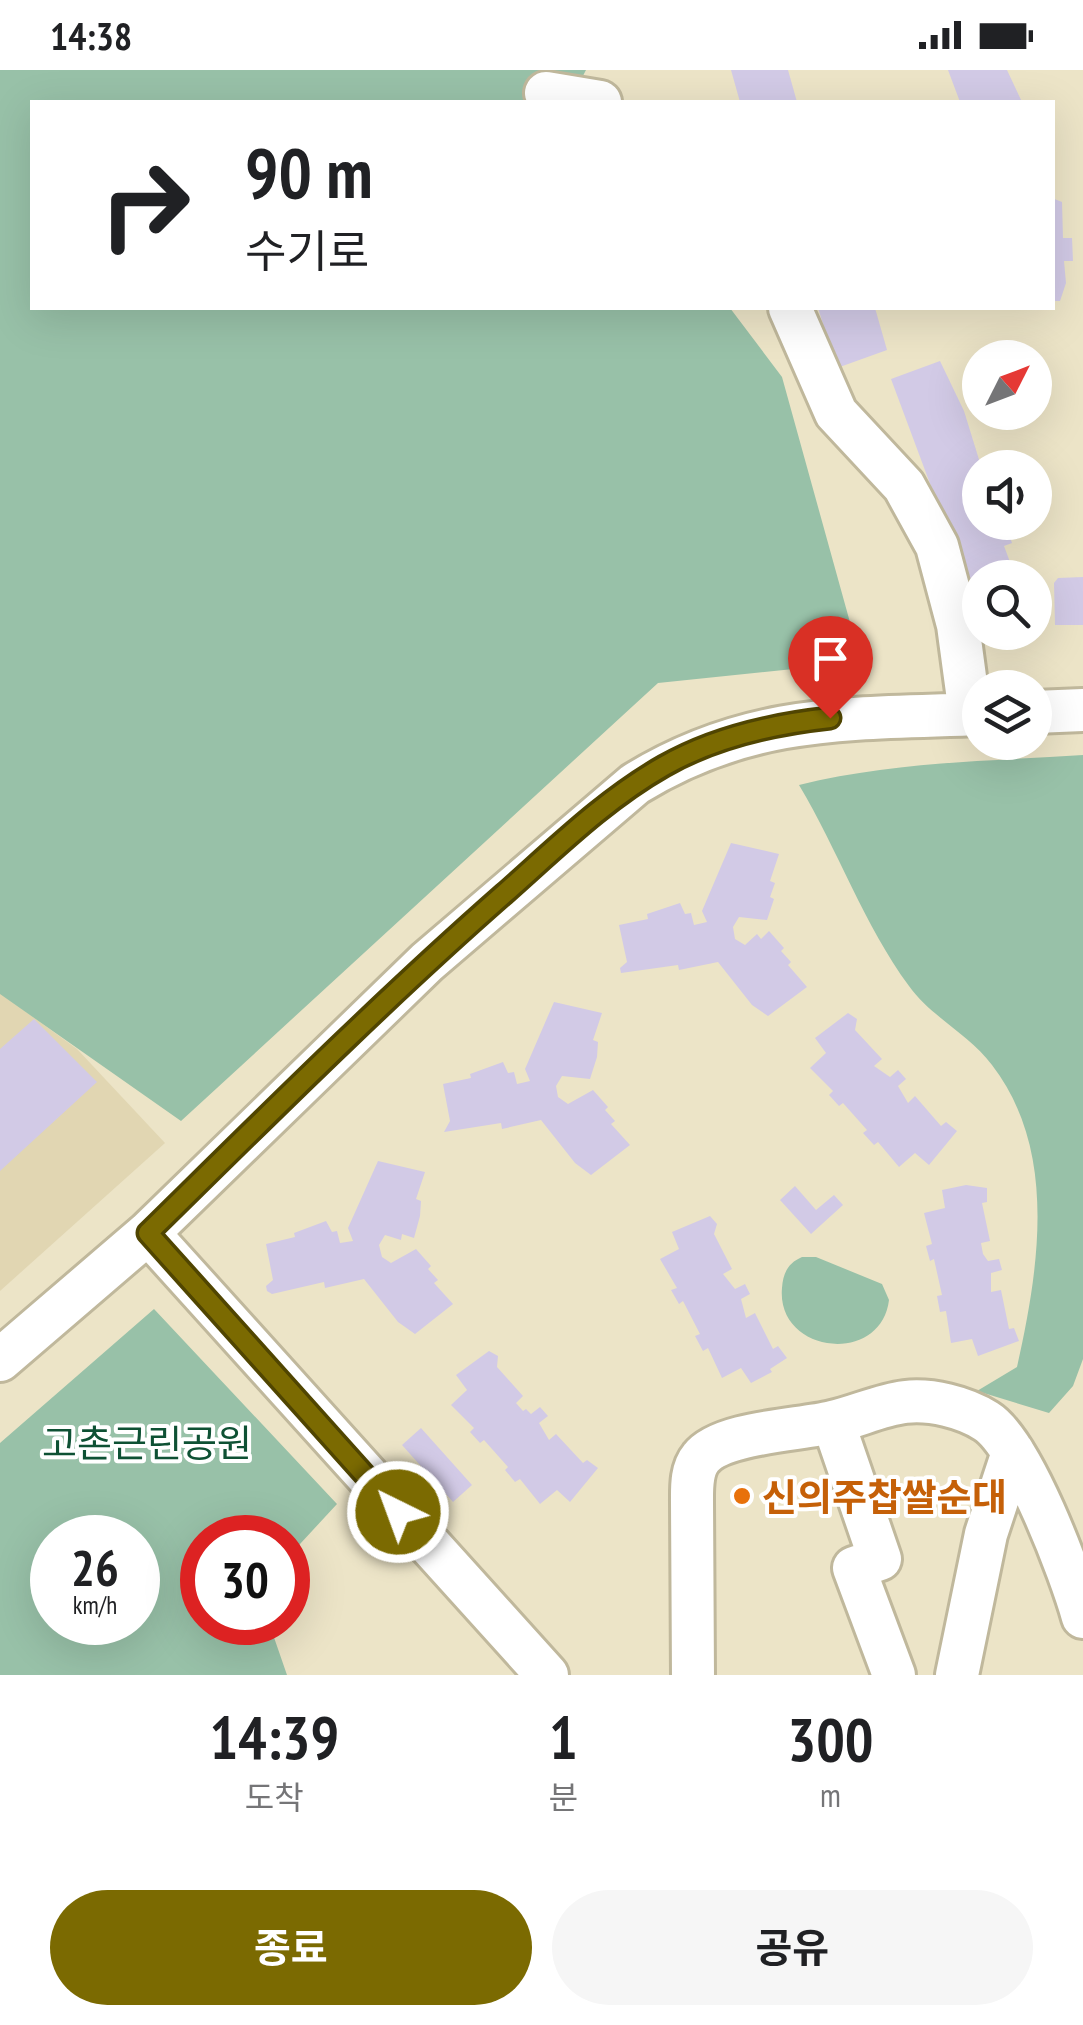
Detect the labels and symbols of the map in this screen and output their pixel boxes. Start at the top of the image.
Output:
north arrow [962,340,1052,430]
pin [788,616,873,719]
park label: 고촌근린공원 [42,1418,252,1467]
position arrow [346,1460,450,1564]
place label: 신의주찹쌀순대 [762,1472,1007,1521]
marker: 신의주찹쌀순대 [731,1485,753,1507]
speed limit sign: 30 [180,1515,310,1645]

